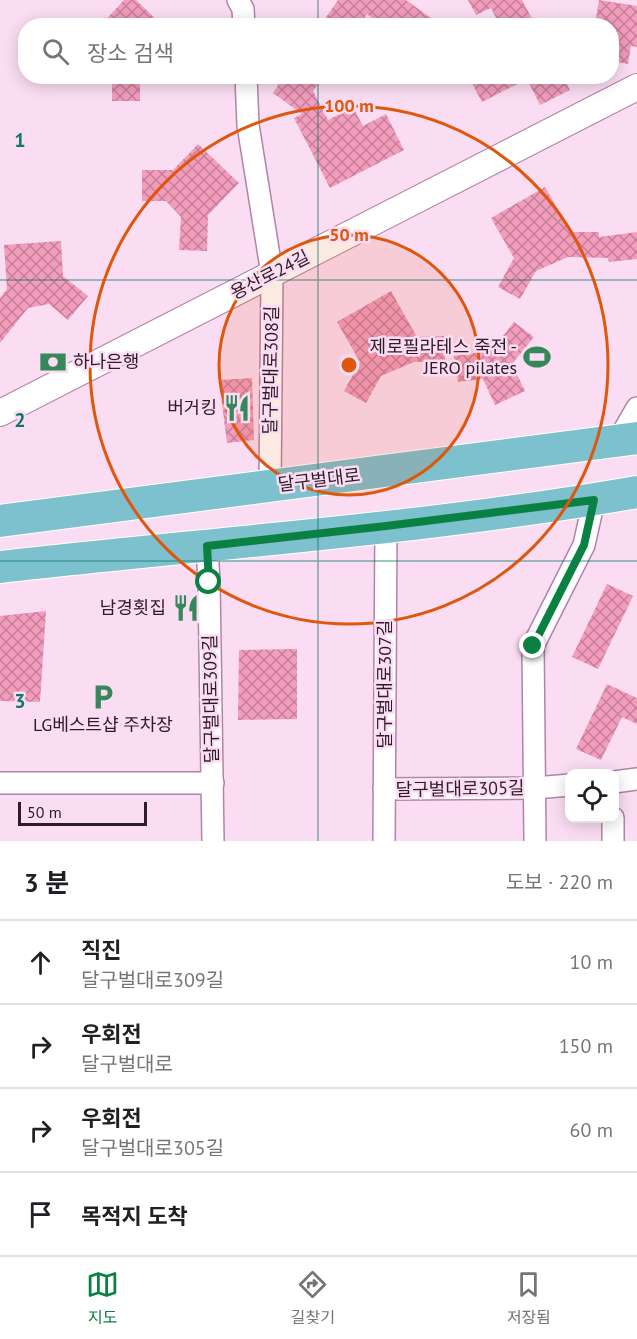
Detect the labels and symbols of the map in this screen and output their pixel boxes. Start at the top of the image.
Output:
text: 100 m [324,94,374,117]
text: 1 [14,127,26,153]
text: 50 m [329,223,369,246]
street label: 용산로24길 [226,245,313,304]
street label: 달구벌대로308길 [258,305,283,435]
place label: 제로필라테스 죽전 - JERO pilates [370,335,517,379]
sports icon: 제로필라테스 죽전 - JERO pilates [522,342,552,372]
bank icon: 하나은행 [38,347,68,377]
place label: 하나은행 [73,350,139,373]
centre of rings [339,355,359,375]
restaurant icon: 버거킹 [222,393,252,423]
place label: 버거킹 [167,396,217,419]
text: 2 [14,407,26,433]
street label: 달구벌대로 [276,463,361,496]
route start [195,568,221,594]
restaurant icon: 남경횟집 [171,593,201,623]
place label: 남경횟집 [100,596,166,619]
street label: 달구벌대로307길 [373,620,396,748]
route end [519,632,545,658]
street label: 달구벌대로309길 [198,634,223,764]
parking icon: LG베스트샵 주차장 [88,682,118,712]
text: 3 [14,688,26,714]
place label: LG베스트샵 주차장 [33,713,173,736]
street label: 달구벌대로305길 [395,776,525,801]
scale bar [18,799,147,826]

